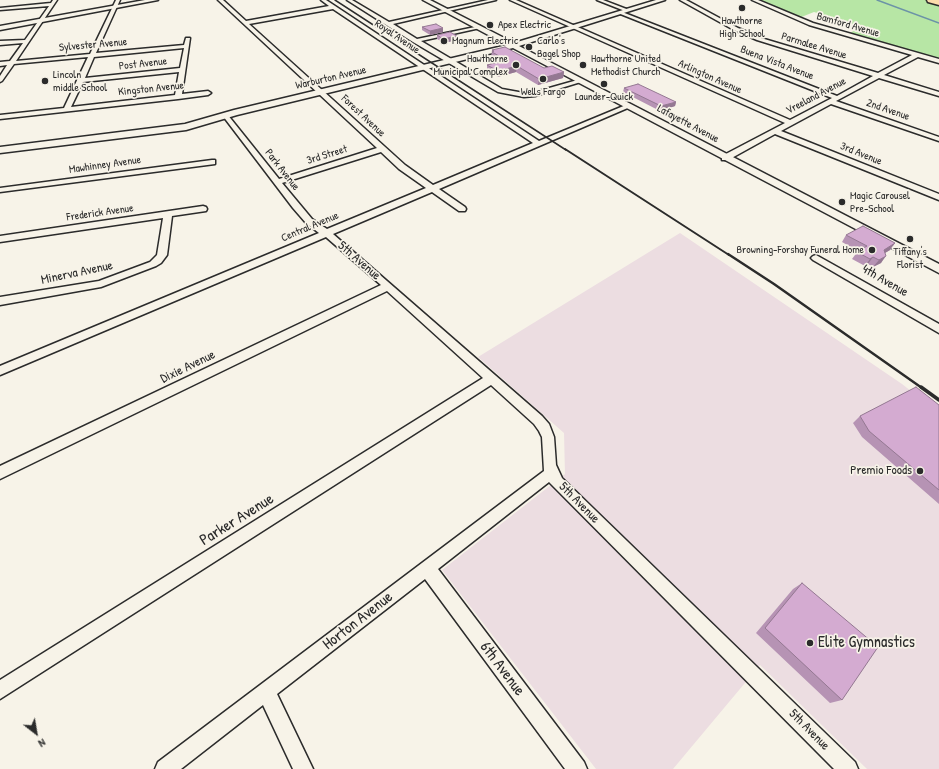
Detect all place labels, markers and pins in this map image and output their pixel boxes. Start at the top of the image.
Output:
marker: Hawthorne High School [737,3,747,13]
place label: Hawthorne High School [719,14,765,40]
place label: Apex Electric [498,18,551,32]
marker: Apex Electric [485,20,495,30]
place label: Magnum Electric [452,34,518,48]
place label: Carlo's Bagel Shop [537,34,580,60]
marker: Magnum Electric [439,36,449,46]
marker: Carlo's Bagel Shop [524,42,534,52]
place label: Hawthorne Municipal Complex [434,52,508,78]
place label: Hawthorne United Methodist Church [591,52,660,78]
marker: Hawthorne Municipal Complex [511,60,521,70]
marker: Hawthorne United Methodist Church [578,60,588,70]
place label: Lincoln middle School [53,68,107,94]
marker: Wells Fargo [538,74,548,84]
marker: Lincoln middle School [40,76,50,86]
marker: Launder-Quick [599,79,609,89]
place label: Wells Fargo [521,85,565,99]
place label: Launder-Quick [575,90,633,104]
place label: Magic Carousel Pre-School [850,189,910,215]
marker: Magic Carousel Pre-School [837,197,847,207]
marker: Tiffany's Florist [905,234,915,244]
place label: Browning-Forshay Funeral Home [736,243,864,257]
marker: Browning-Forshay Funeral Home [867,245,877,255]
place label: Tiffany's Florist [893,245,927,271]
place label: Premio Foods [850,463,912,479]
marker: Premio Foods [915,466,925,476]
place label: Elite Gymnastics [818,633,915,653]
marker: Elite Gymnastics [805,638,815,648]

